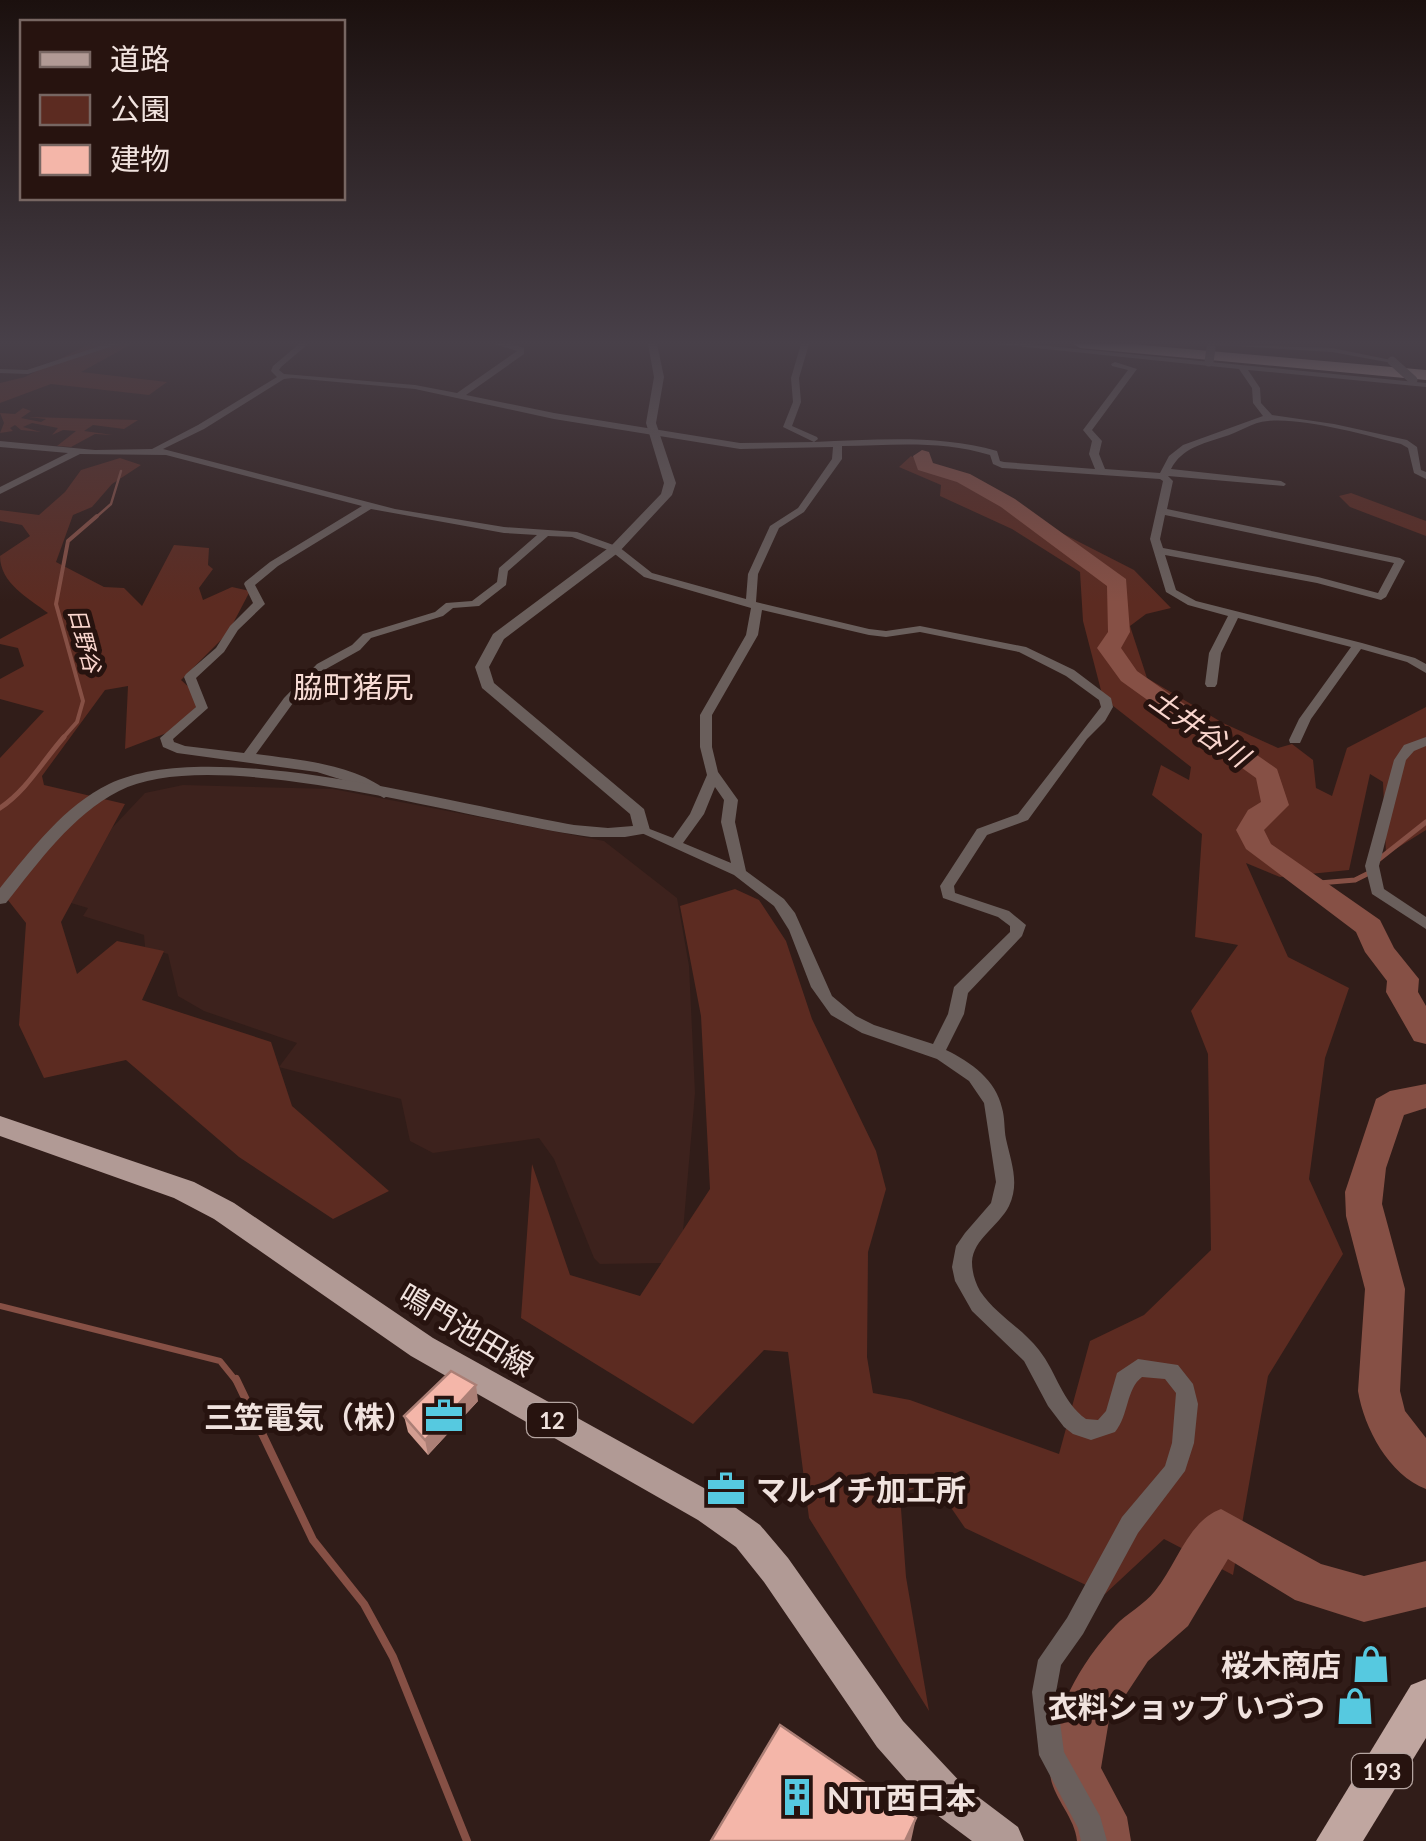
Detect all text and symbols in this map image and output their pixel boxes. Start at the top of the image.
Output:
legend [20,20,345,200]
text: 道路 [110,40,170,76]
text: 公園 [110,90,170,126]
text: 建物 [110,140,170,176]
water label: 日野谷 [63,605,107,677]
district label: 脇町猪尻 [293,668,413,704]
water label: 土井谷川 [1144,681,1258,775]
street label: 鳴門池田線 [393,1275,541,1383]
office icon: 三笠電気（株） [423,1395,465,1437]
place label: 三笠電気（株） [204,1398,414,1434]
road number: 12 [527,1403,577,1437]
office icon: マルイチ加工所 [705,1468,747,1510]
place label: マルイチ加工所 [756,1471,966,1507]
shop icon: 桜木商店 [1350,1643,1392,1685]
place label: 桜木商店 [1221,1646,1341,1682]
shop icon: 衣料ショップ いづつ [1334,1685,1376,1727]
place label: 衣料ショップ いづつ [1048,1688,1325,1724]
road number: 193 [1352,1754,1412,1788]
building icon: NTT西日本 [776,1776,818,1818]
place label: NTT西日本 [827,1779,976,1815]

